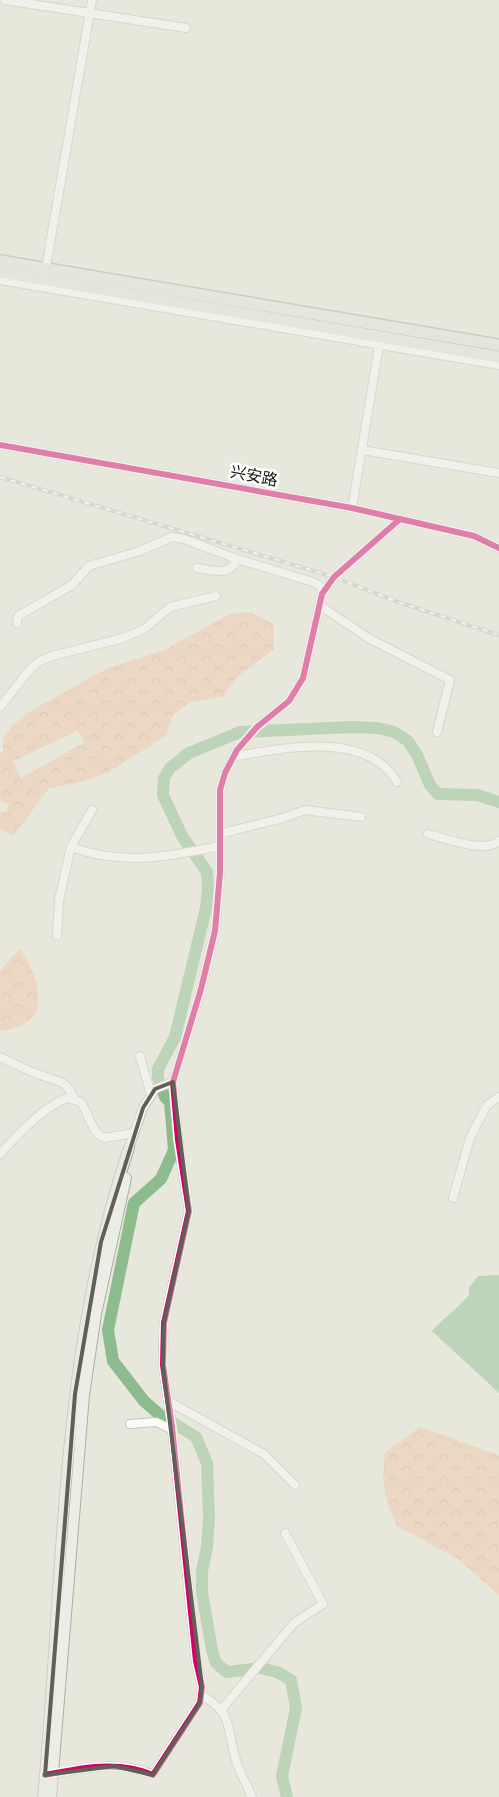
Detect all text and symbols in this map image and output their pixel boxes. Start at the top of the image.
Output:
street label: 兴安路 [228,460,280,492]

